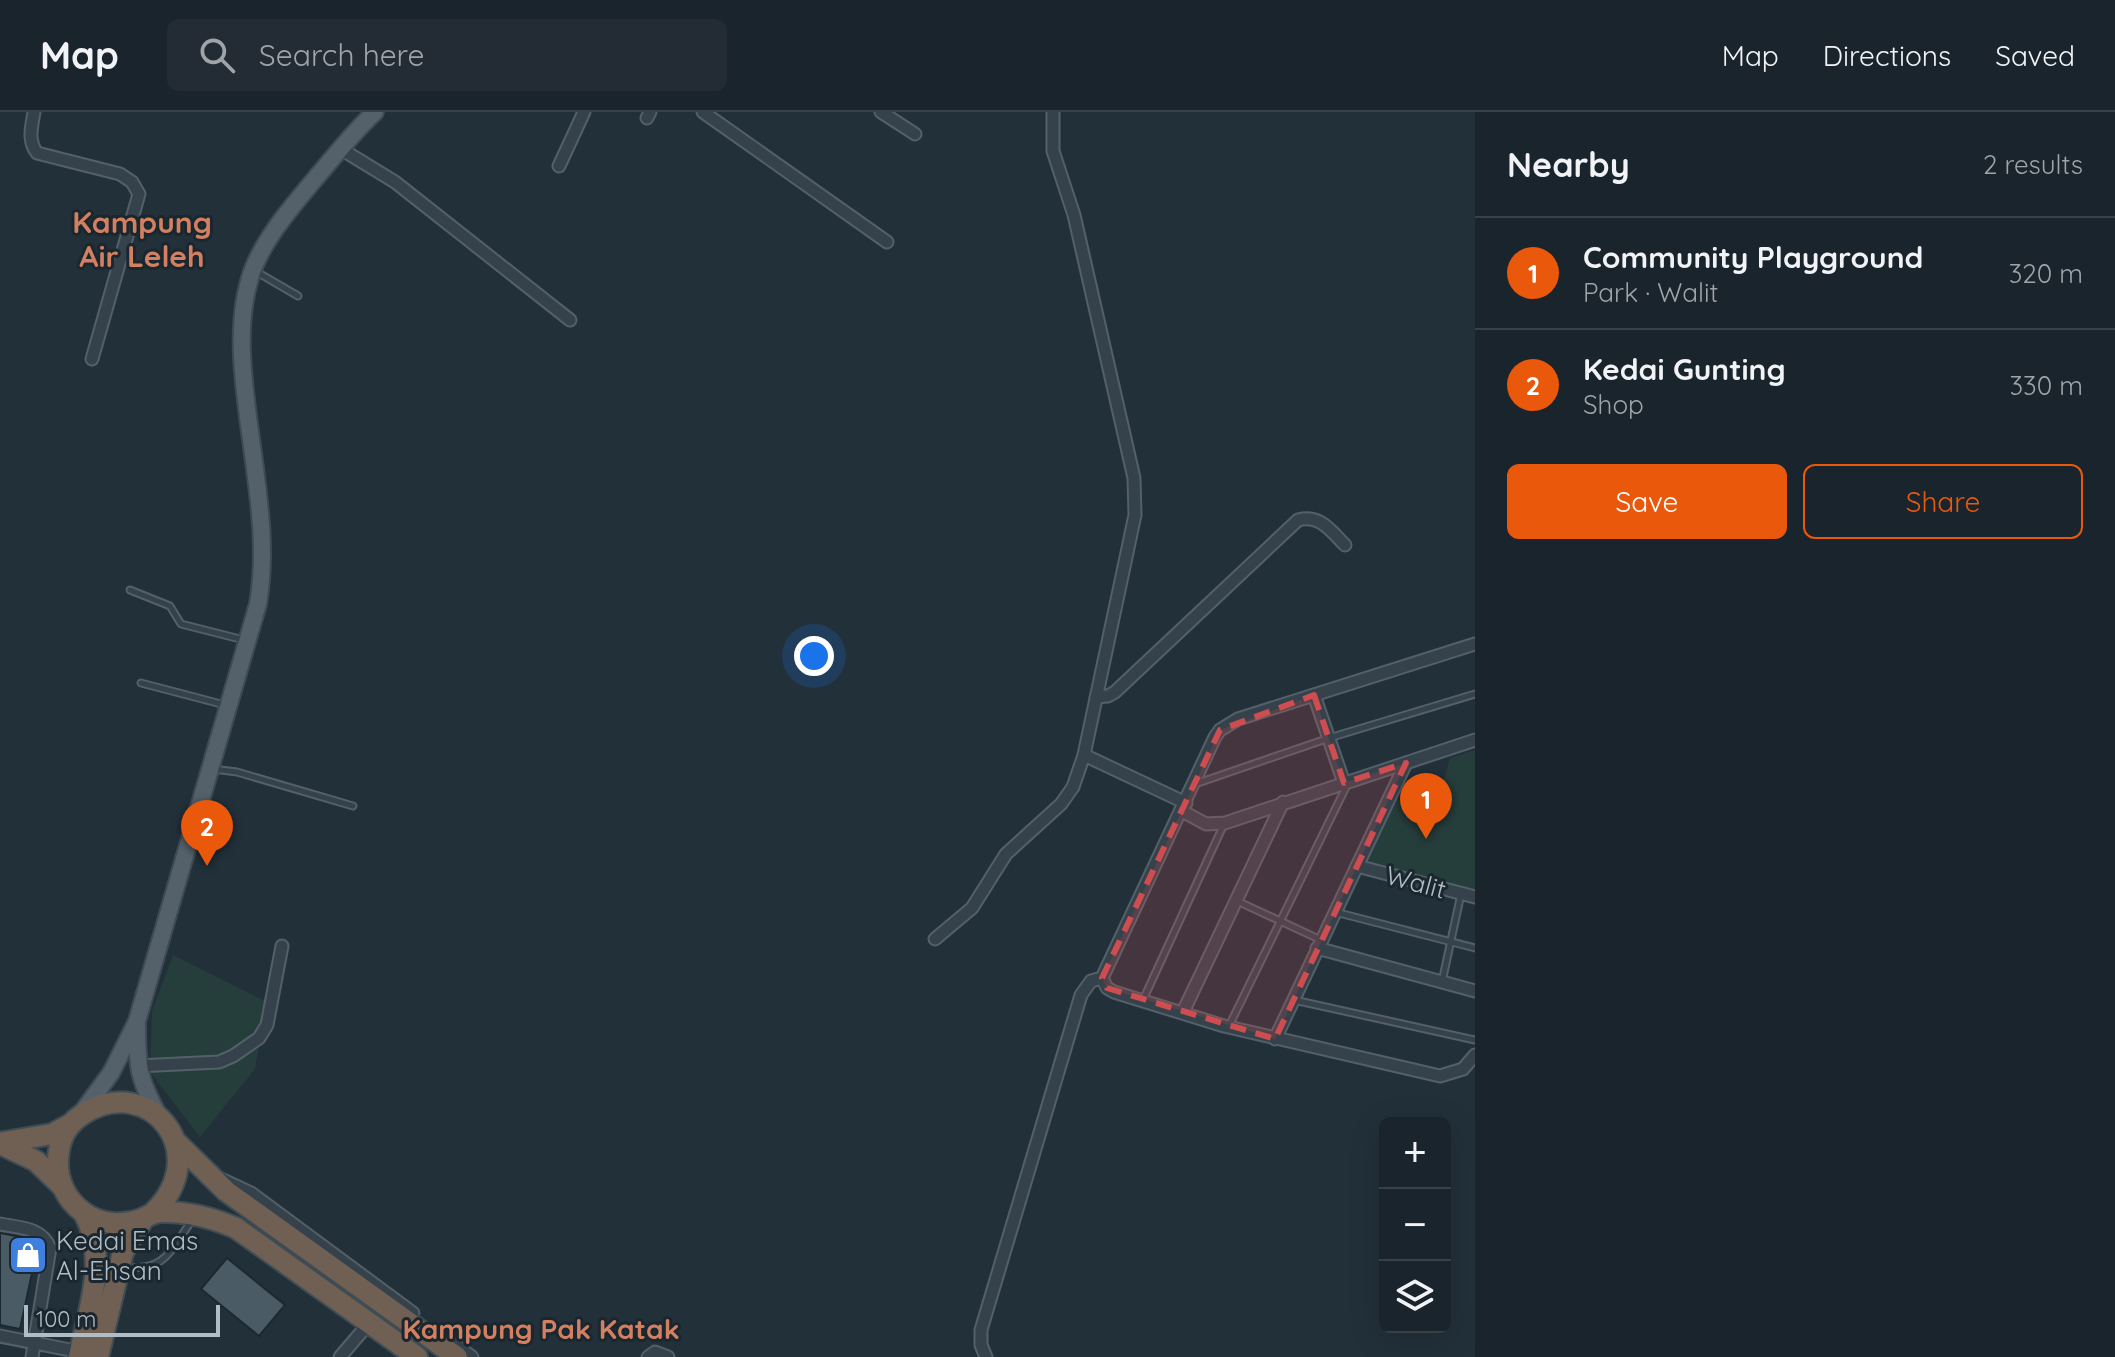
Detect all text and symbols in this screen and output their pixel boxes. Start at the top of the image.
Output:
search box [167,19,727,91]
text: Map [40,31,119,79]
icon: search [195,33,239,77]
text: Search here [259,36,424,74]
text: Map [1722,38,1779,73]
text: Directions [1823,38,1951,73]
text: Saved [1995,38,2075,73]
text: Nearby [1507,143,1630,186]
text: 2 results [1983,148,2083,181]
district label: Kampung Air Leleh [72,203,212,275]
text: Community Playground [1583,238,1923,276]
text: 1 [1528,257,1538,290]
text: 320 m [2009,257,2083,290]
text: Park · Walit [1583,276,1718,309]
text: Kedai Gunting [1583,350,1786,388]
text: 2 [1526,369,1540,402]
text: 330 m [2009,369,2083,402]
text: Shop [1583,388,1644,421]
button: Save [1507,464,1787,539]
button: Share [1803,464,2083,539]
your location [794,636,834,676]
pin: 1 [1400,773,1452,839]
pin: 2 [181,800,233,866]
street label: Walit [1382,858,1450,906]
map controls [1379,1117,1451,1333]
button: + [1379,1117,1451,1189]
button: − [1379,1189,1451,1261]
place label: Kedai Emas Al-Ehsan [56,1224,198,1287]
shop icon: Kedai Emas Al-Ehsan [7,1234,49,1276]
button: layers [1379,1261,1451,1333]
scale bar [24,1301,220,1337]
text: 100 m [36,1305,96,1333]
district label: Kampung Pak Katak [402,1311,680,1346]

